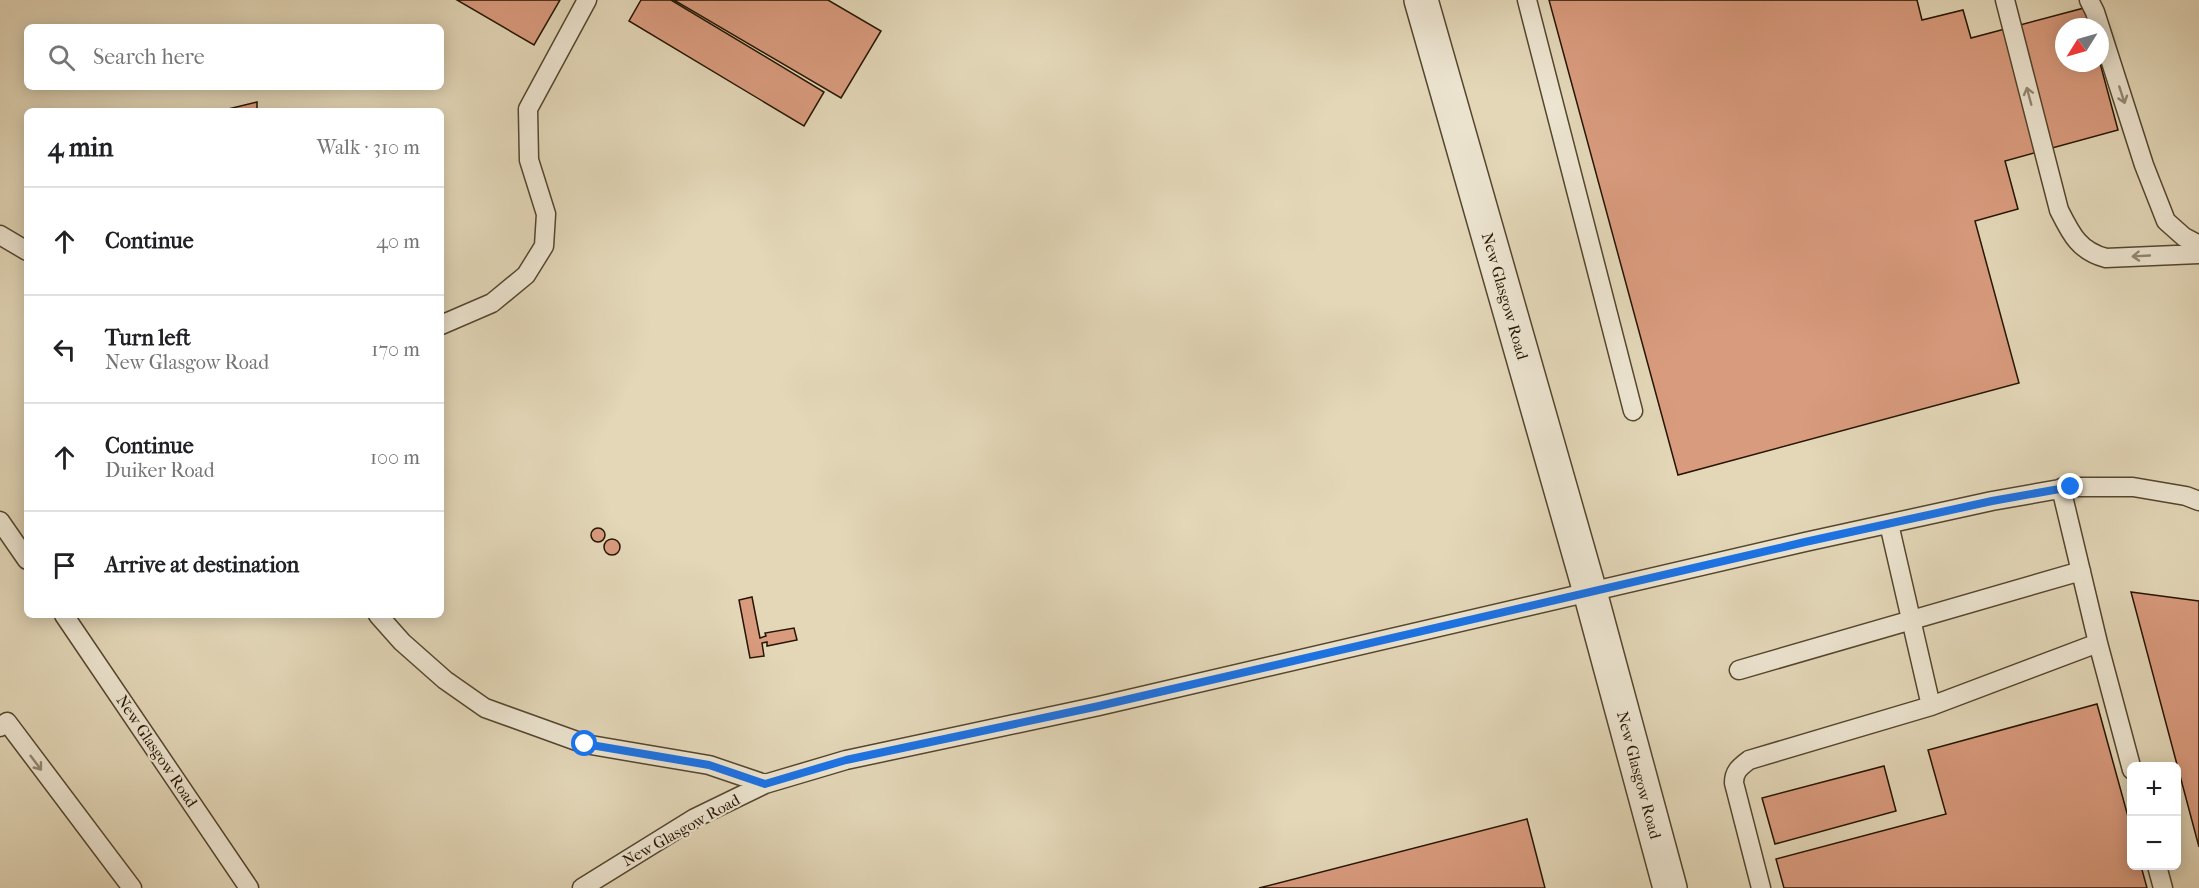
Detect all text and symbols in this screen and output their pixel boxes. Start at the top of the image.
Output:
north arrow [2055,18,2109,72]
search box [24,24,444,90]
icon: search [45,41,78,74]
text: Search here [93,44,205,70]
one-way arrow [2117,85,2128,104]
one-way arrow [2023,87,2035,106]
text: 4 min [48,132,113,163]
text: Walk · 310 m [317,136,420,159]
icon: ahead [48,225,81,258]
text: Continue [105,228,194,254]
text: 40 m [376,230,420,253]
street label: New Glasgow Road [1478,230,1532,362]
one-way arrow [2131,251,2151,262]
text: Turn left [105,325,191,351]
icon: left [48,333,81,366]
text: 170 m [371,338,420,361]
text: New Glasgow Road [105,351,269,374]
text: Continue [105,433,194,459]
icon: ahead [48,441,81,474]
text: 100 m [370,446,420,469]
text: Duiker Road [105,459,215,482]
route end [2057,473,2083,499]
icon: arrive [48,549,81,582]
text: Arrive at destination [105,552,299,578]
street label: New Glasgow Road [112,691,202,811]
street label: New Glasgow Road [1613,709,1665,841]
route start [571,730,597,756]
one-way arrow [30,755,43,771]
map controls [2127,762,2181,870]
button: + [2127,762,2181,816]
street label: New Glasgow Road [619,790,743,870]
button: − [2127,816,2181,870]

